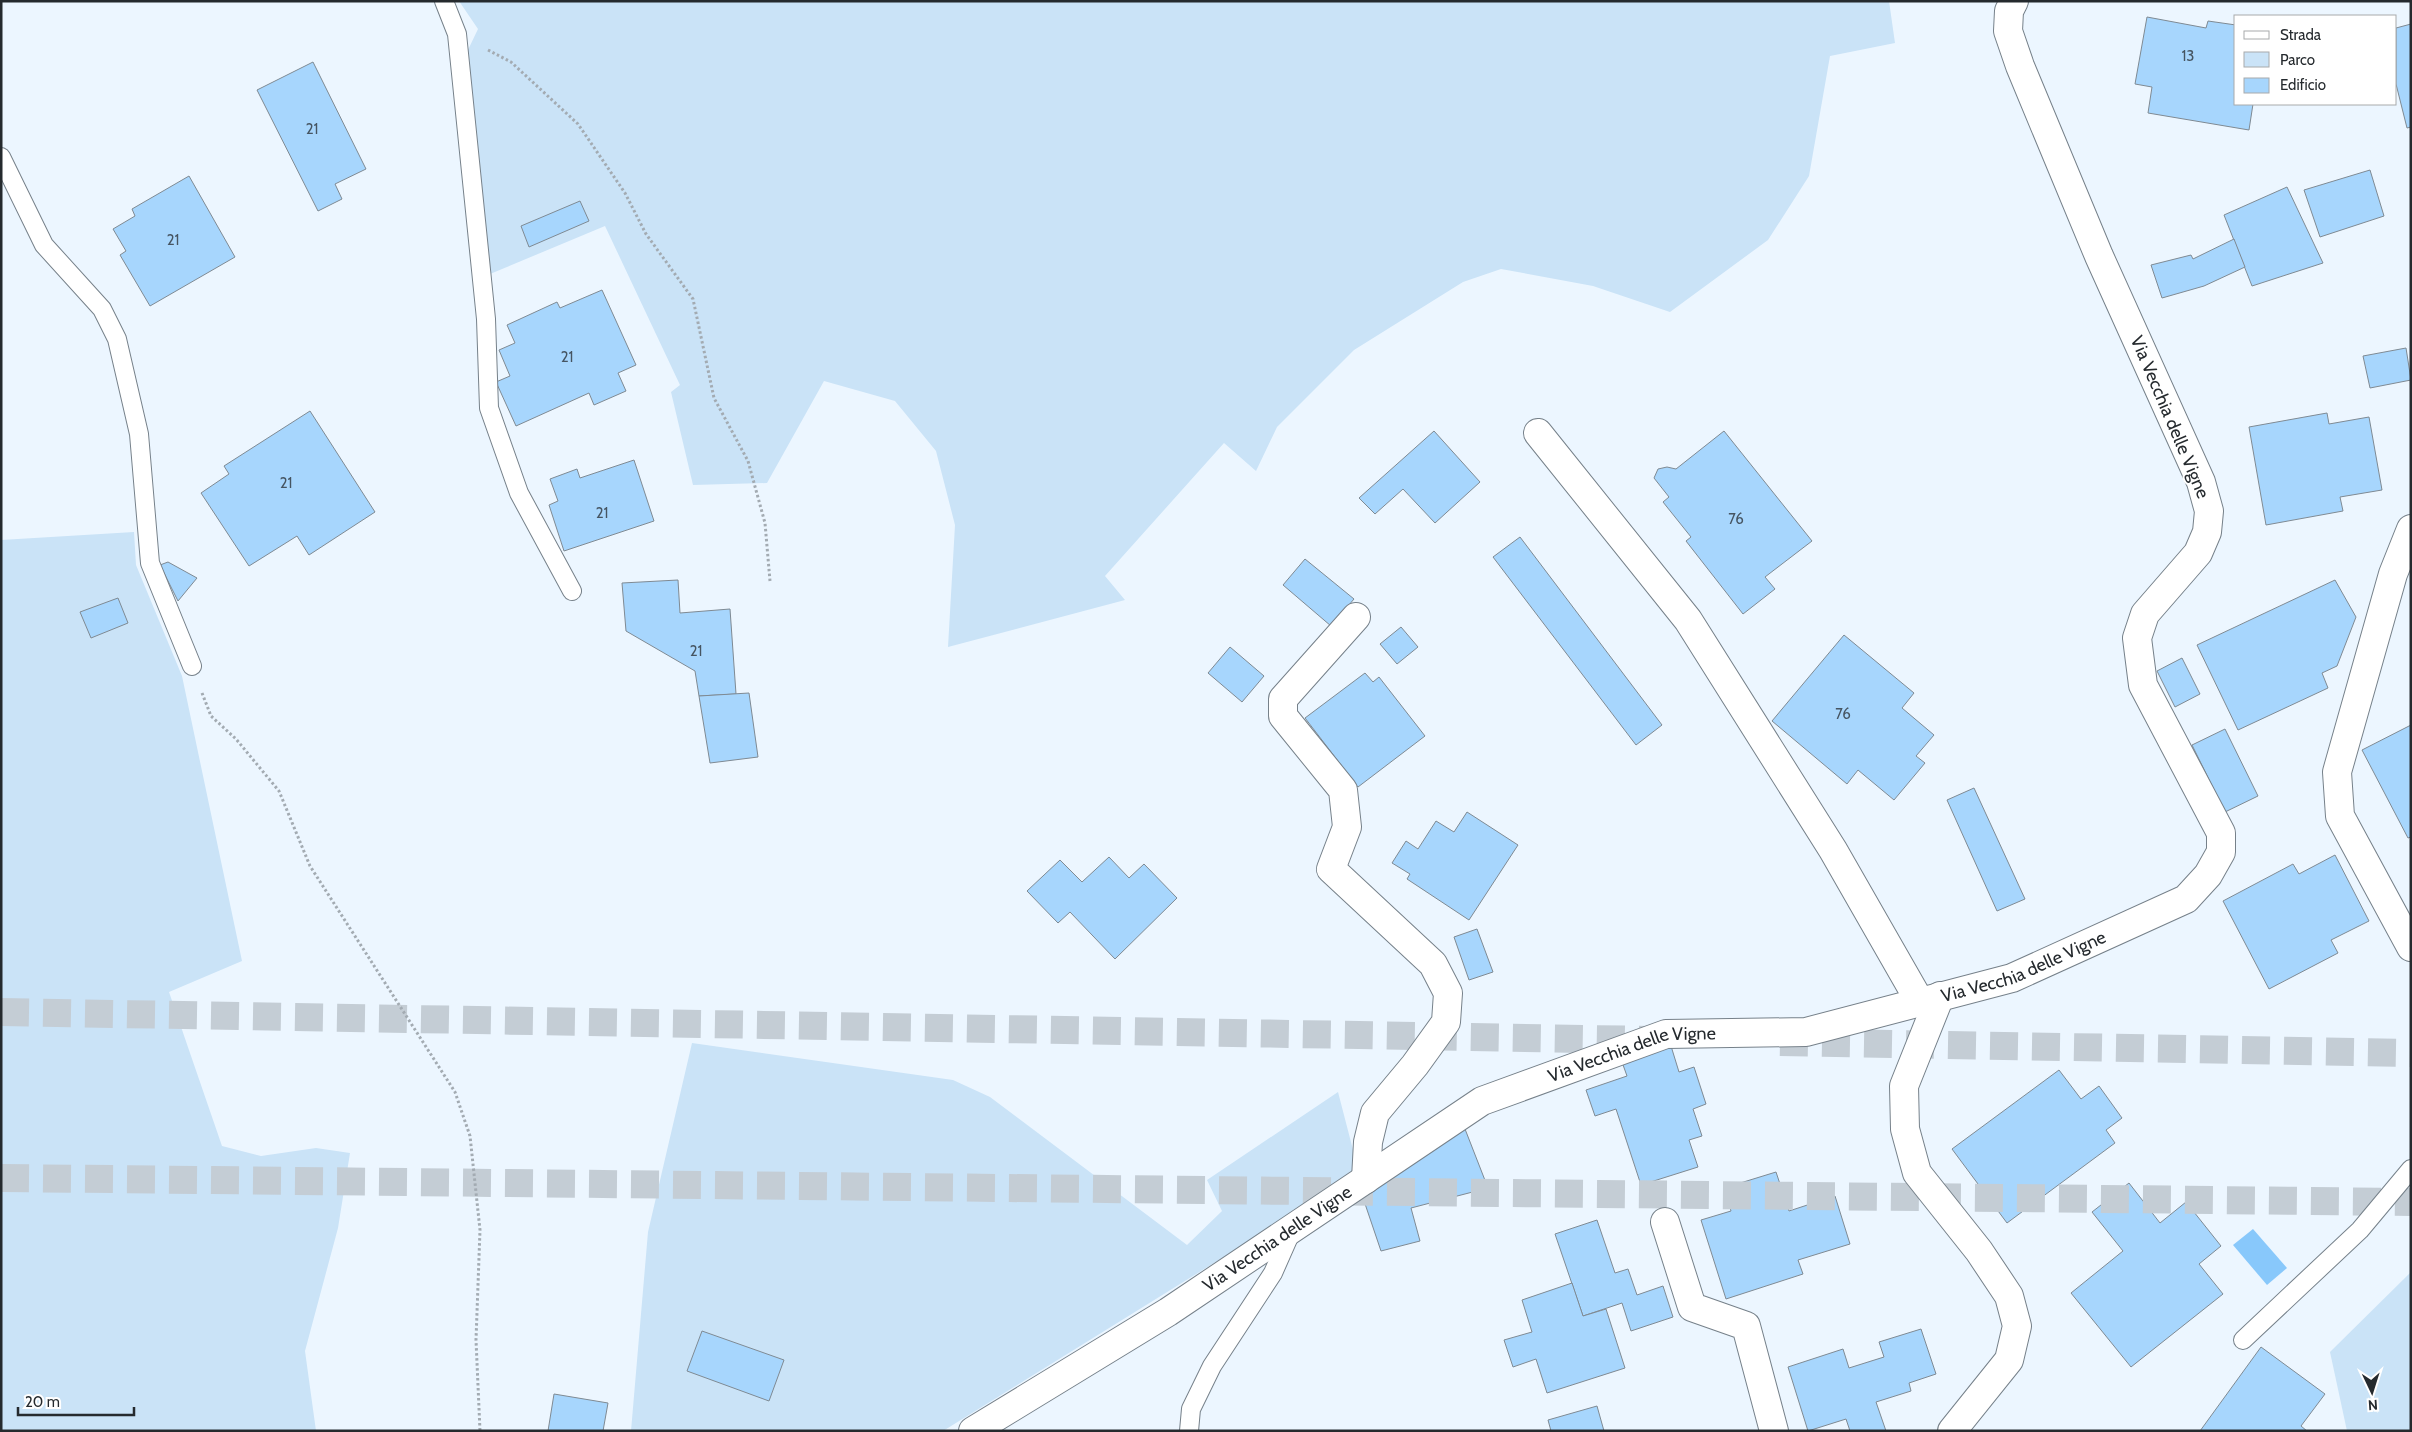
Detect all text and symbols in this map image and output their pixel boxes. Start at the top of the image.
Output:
legend [2234,15,2397,105]
text: Strada [2280,26,2322,44]
house number: 13 [2181,47,2195,65]
text: Parco [2280,51,2315,69]
text: Edificio [2280,76,2326,94]
house number: 21 [306,120,318,138]
house number: 21 [167,231,179,249]
street label: Via Vecchia delle Vigne [2126,332,2214,502]
house number: 21 [561,348,573,366]
house number: 21 [280,474,292,492]
house number: 21 [596,504,608,522]
house number: 76 [1728,510,1744,528]
house number: 21 [690,642,702,660]
house number: 76 [1835,705,1851,723]
street label: Via Vecchia delle Vigne [1939,926,2109,1007]
street label: Via Vecchia delle Vigne [1545,1022,1716,1087]
street label: Via Vecchia delle Vigne [1199,1181,1356,1296]
north arrow [2347,1367,2397,1417]
scale bar [18,1384,134,1416]
text: 20 m [25,1393,60,1411]
text: N [2367,1396,2378,1414]

